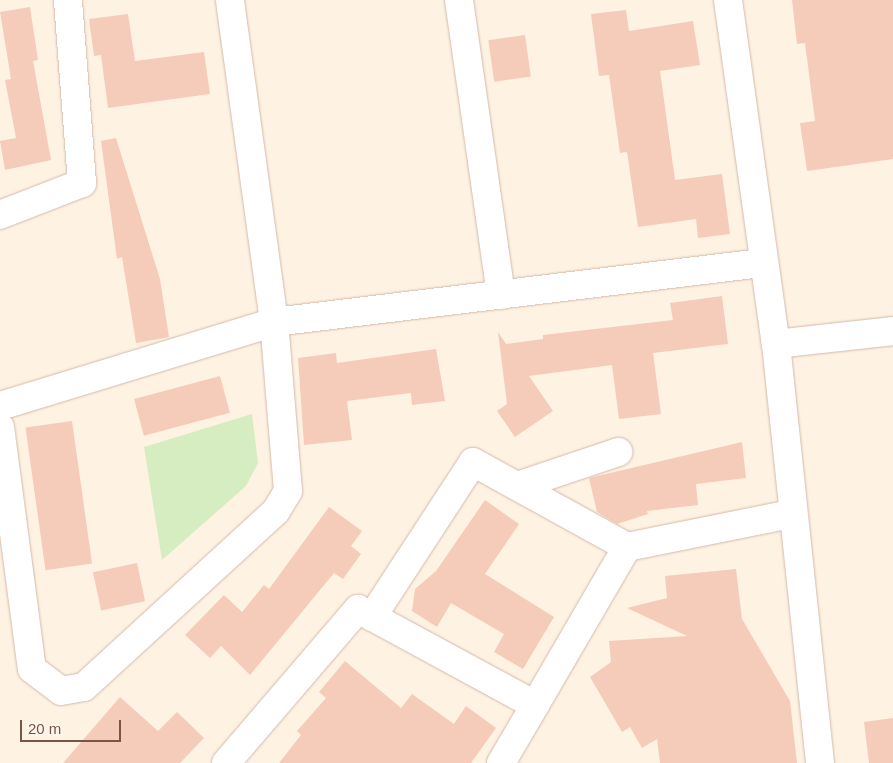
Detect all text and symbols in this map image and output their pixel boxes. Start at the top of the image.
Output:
scale bar [22,710,124,742]
text: 20 m [28,720,61,737]

